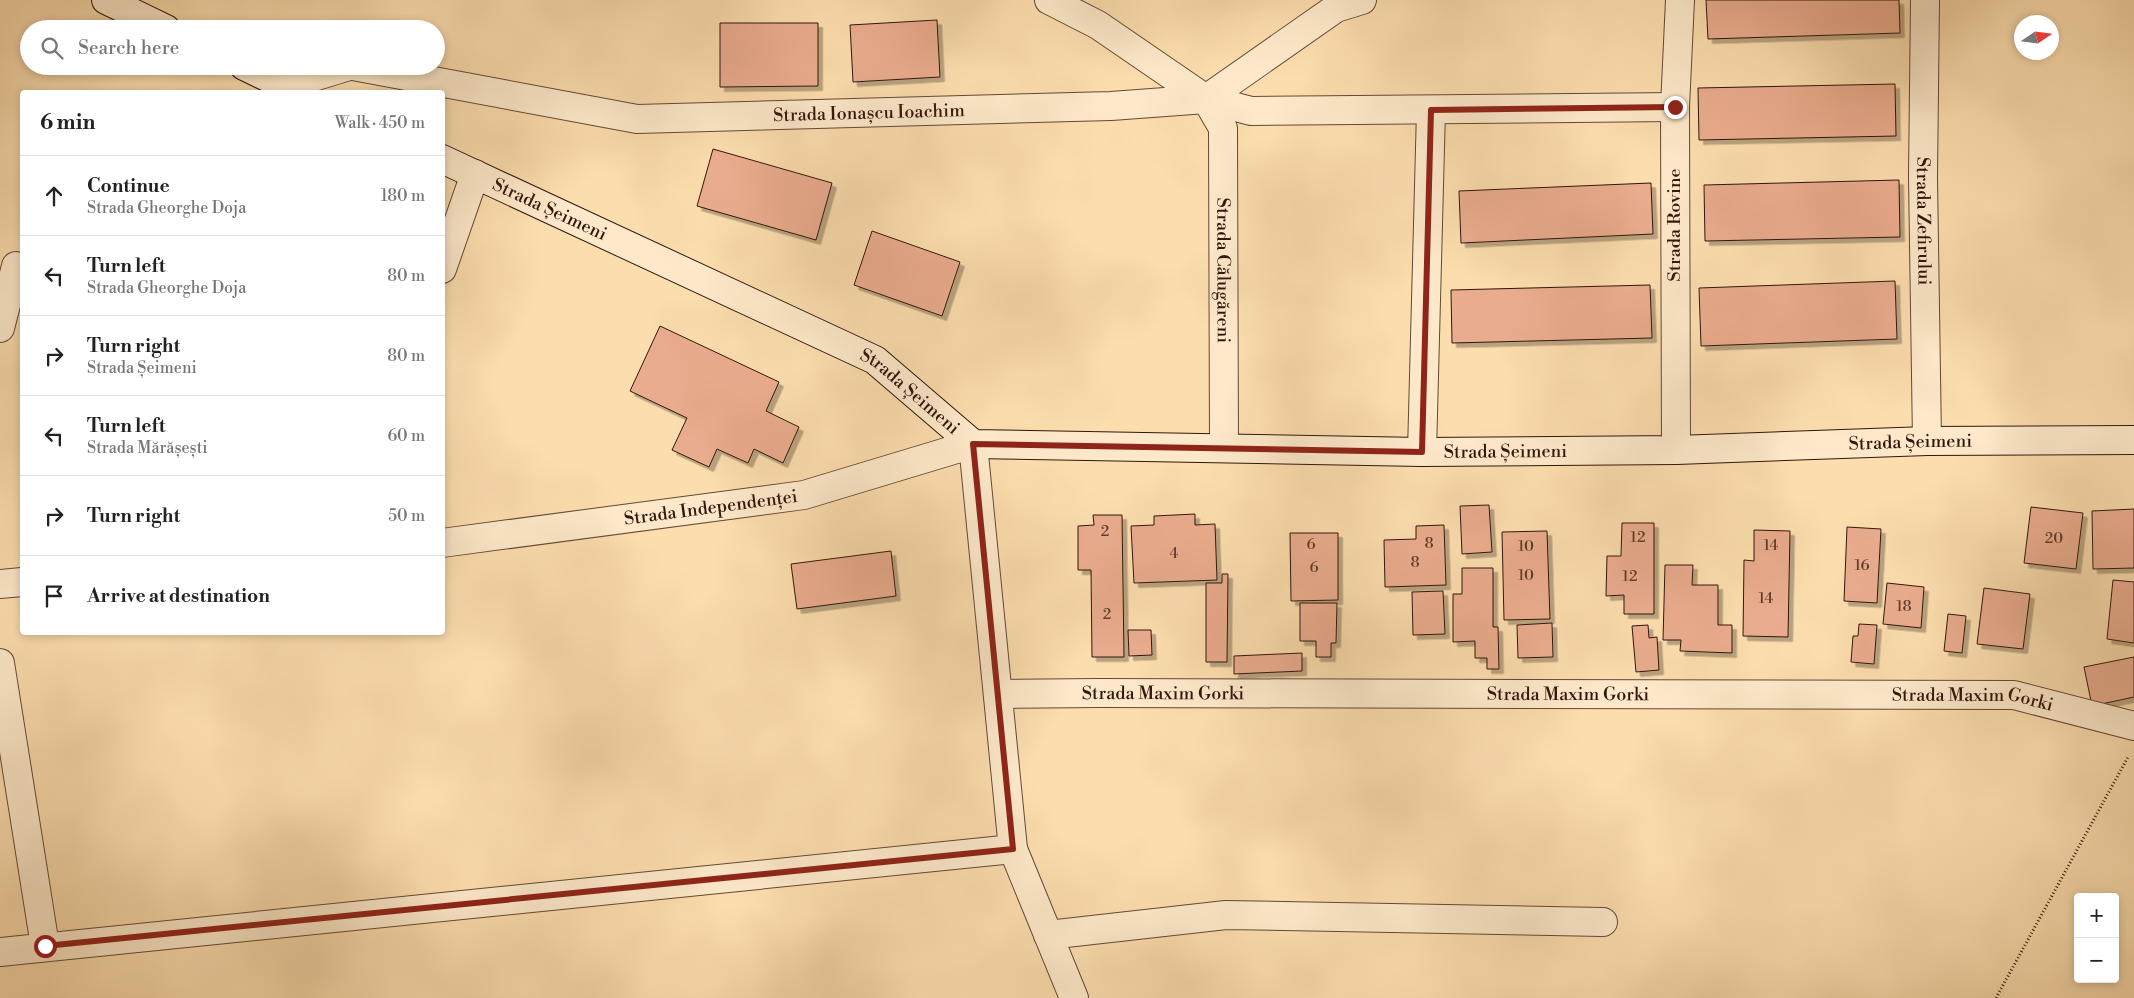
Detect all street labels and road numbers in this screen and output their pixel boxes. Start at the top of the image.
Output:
street label: Strada Ionașcu Ioachim [773,99,965,127]
street label: Strada Zefirului [1911,157,1936,285]
street label: Strada Rovine [1663,168,1686,282]
street label: Strada Șeimeni [489,173,611,246]
street label: Strada Călugăreni [1211,198,1235,343]
street label: Strada Șeimeni [856,344,965,440]
street label: Strada Șeimeni [1848,430,1972,456]
street label: Strada Șeimeni [1444,440,1567,464]
street label: Strada Independenței [622,485,799,531]
street label: Strada Maxim Gorki [1082,682,1244,705]
street label: Strada Maxim Gorki [1487,683,1649,706]
street label: Strada Maxim Gorki [1892,683,2056,717]

